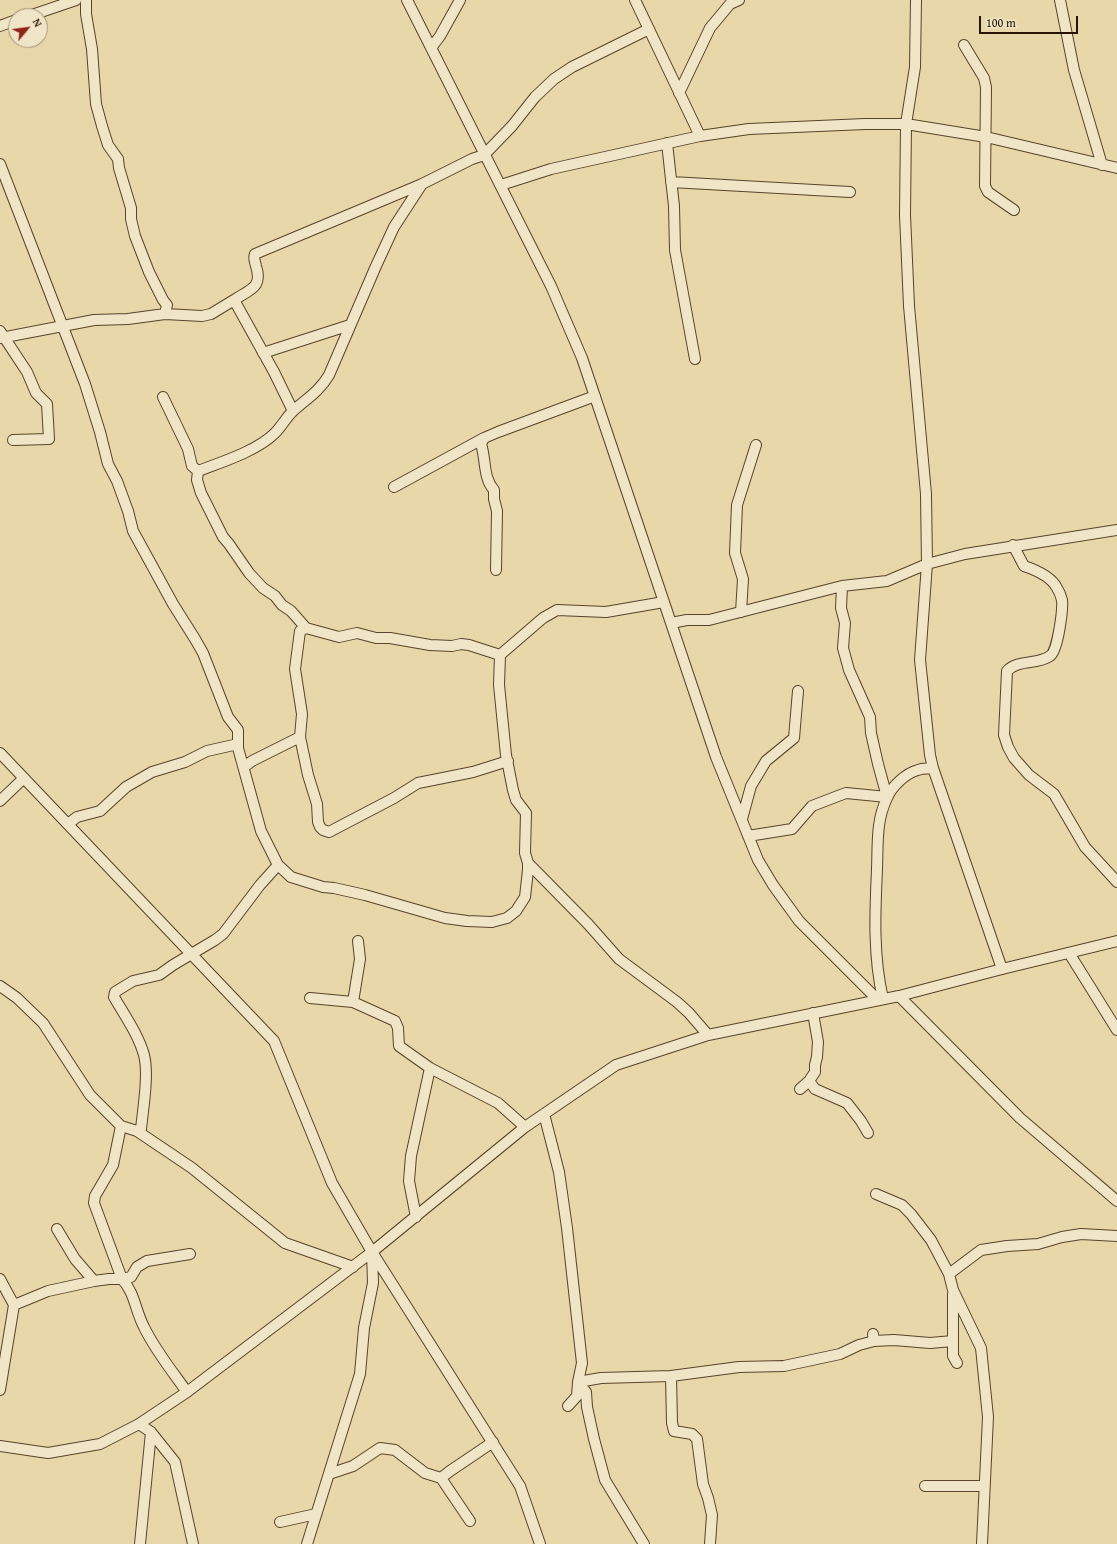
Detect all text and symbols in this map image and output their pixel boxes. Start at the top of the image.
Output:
north arrow [8,8,48,48]
scale bar [981,8,1080,34]
text: 100 m [986,14,1016,31]
text: N [29,16,46,30]

